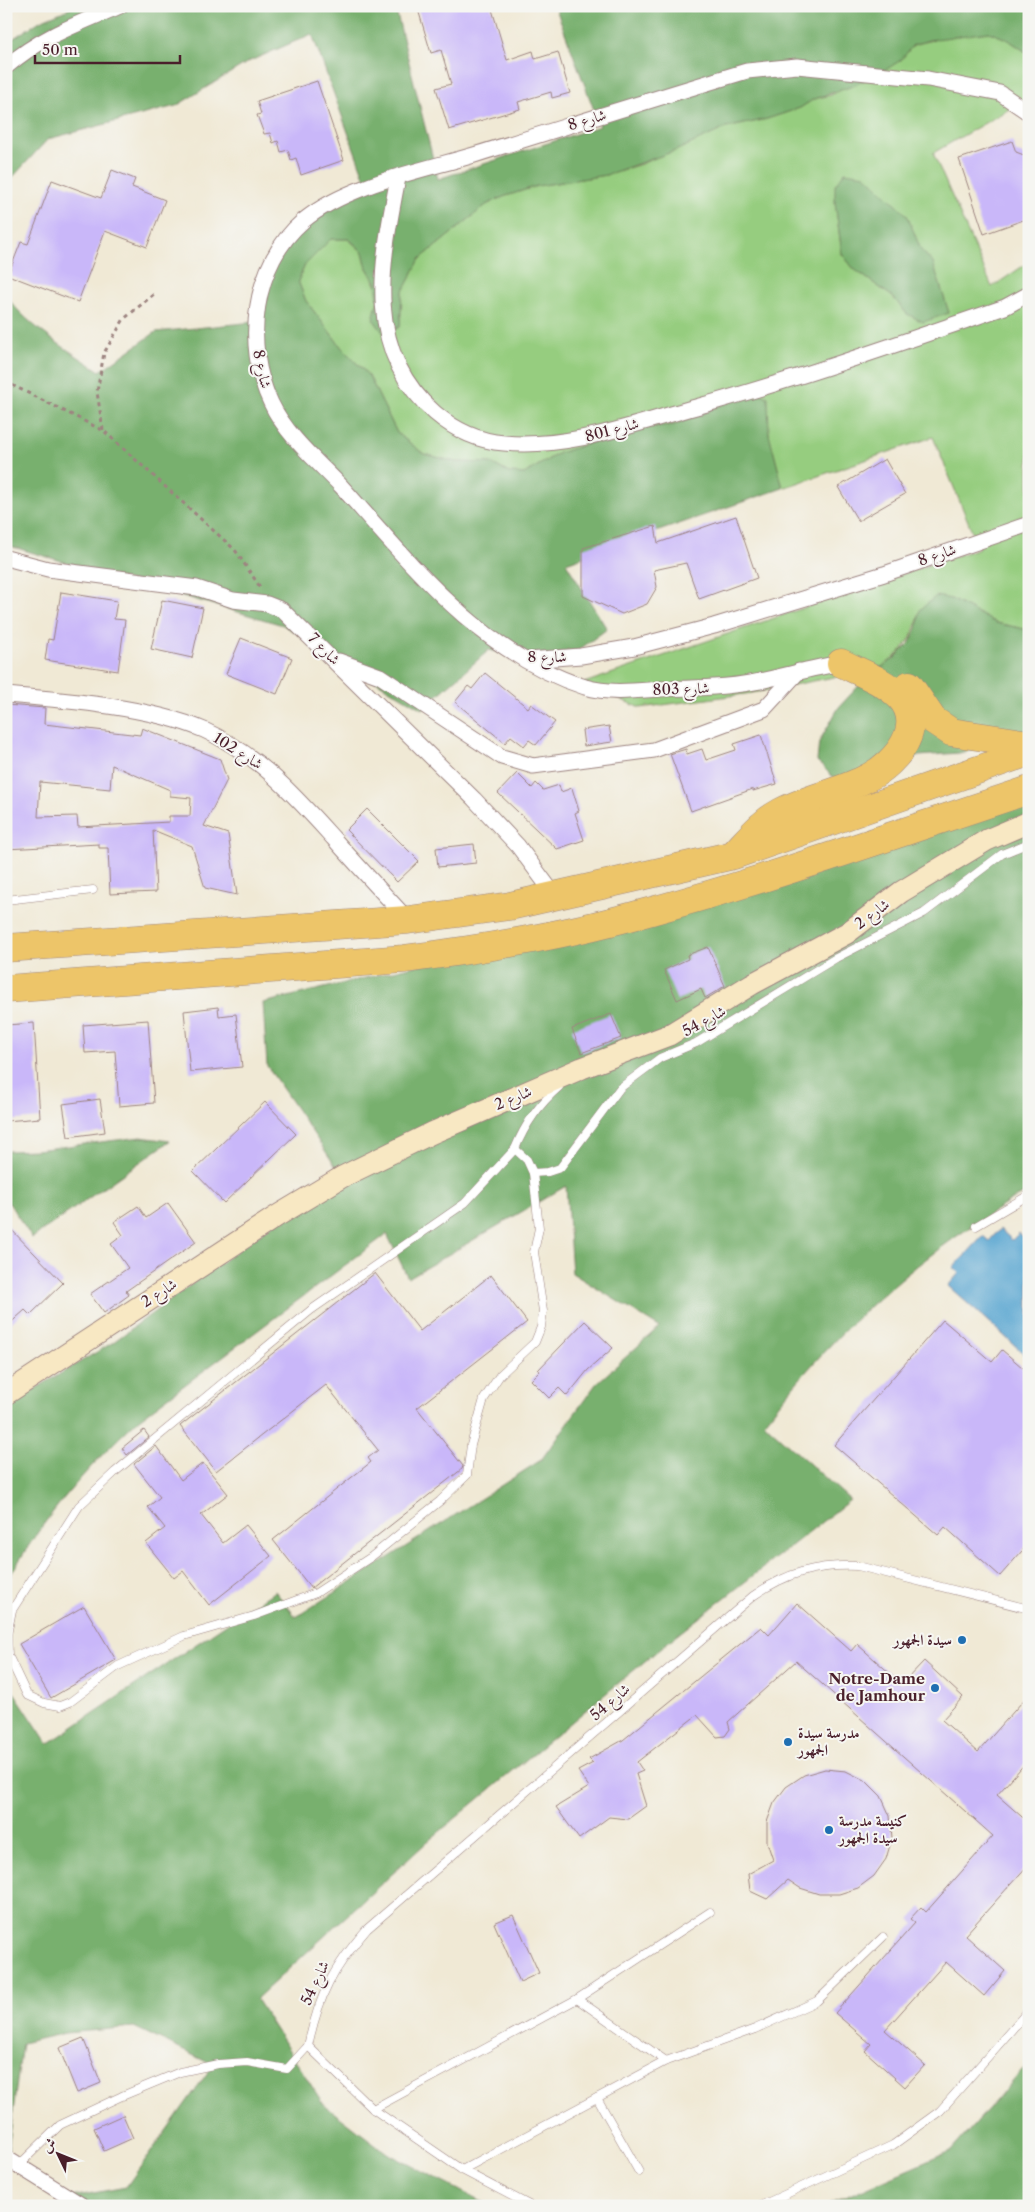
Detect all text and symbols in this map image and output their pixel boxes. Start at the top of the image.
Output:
scale bar [35,32,180,64]
text: 50 m [42,40,78,59]
street label: شارع 8 [565,105,609,138]
street label: شارع 8 [245,348,276,391]
street label: شارع 801 [583,413,642,450]
street label: شارع 8 [915,539,960,574]
street label: شارع 7 [302,629,344,671]
street label: شارع 8 [528,647,566,670]
street label: شارع 803 [652,678,710,703]
street label: شارع 102 [208,728,266,776]
street label: شارع 2 [851,894,895,936]
street label: شارع 54 [679,1001,731,1044]
street label: شارع 2 [491,1081,536,1118]
street label: شارع 2 [137,1274,182,1314]
place label: سيدة الجمهور [891,1630,952,1649]
marker: سيدة الجمهور [956,1634,968,1646]
place label: Notre-Dame de Jamhour [829,1669,926,1705]
street label: شارع 54 [586,1679,636,1727]
marker: Notre-Dame de Jamhour [929,1682,941,1694]
place label: مدرسة سيدة الجمهور [796,1723,860,1759]
marker: مدرسة سيدة الجمهور [782,1736,794,1748]
place label: كنيسة مدرسة سيدة الجمهور [837,1811,907,1847]
marker: كنيسة مدرسة سيدة الجمهور [823,1824,835,1836]
street label: شارع 54 [296,1958,337,2010]
north arrow [32,2130,82,2180]
text: ش [37,2134,60,2156]

